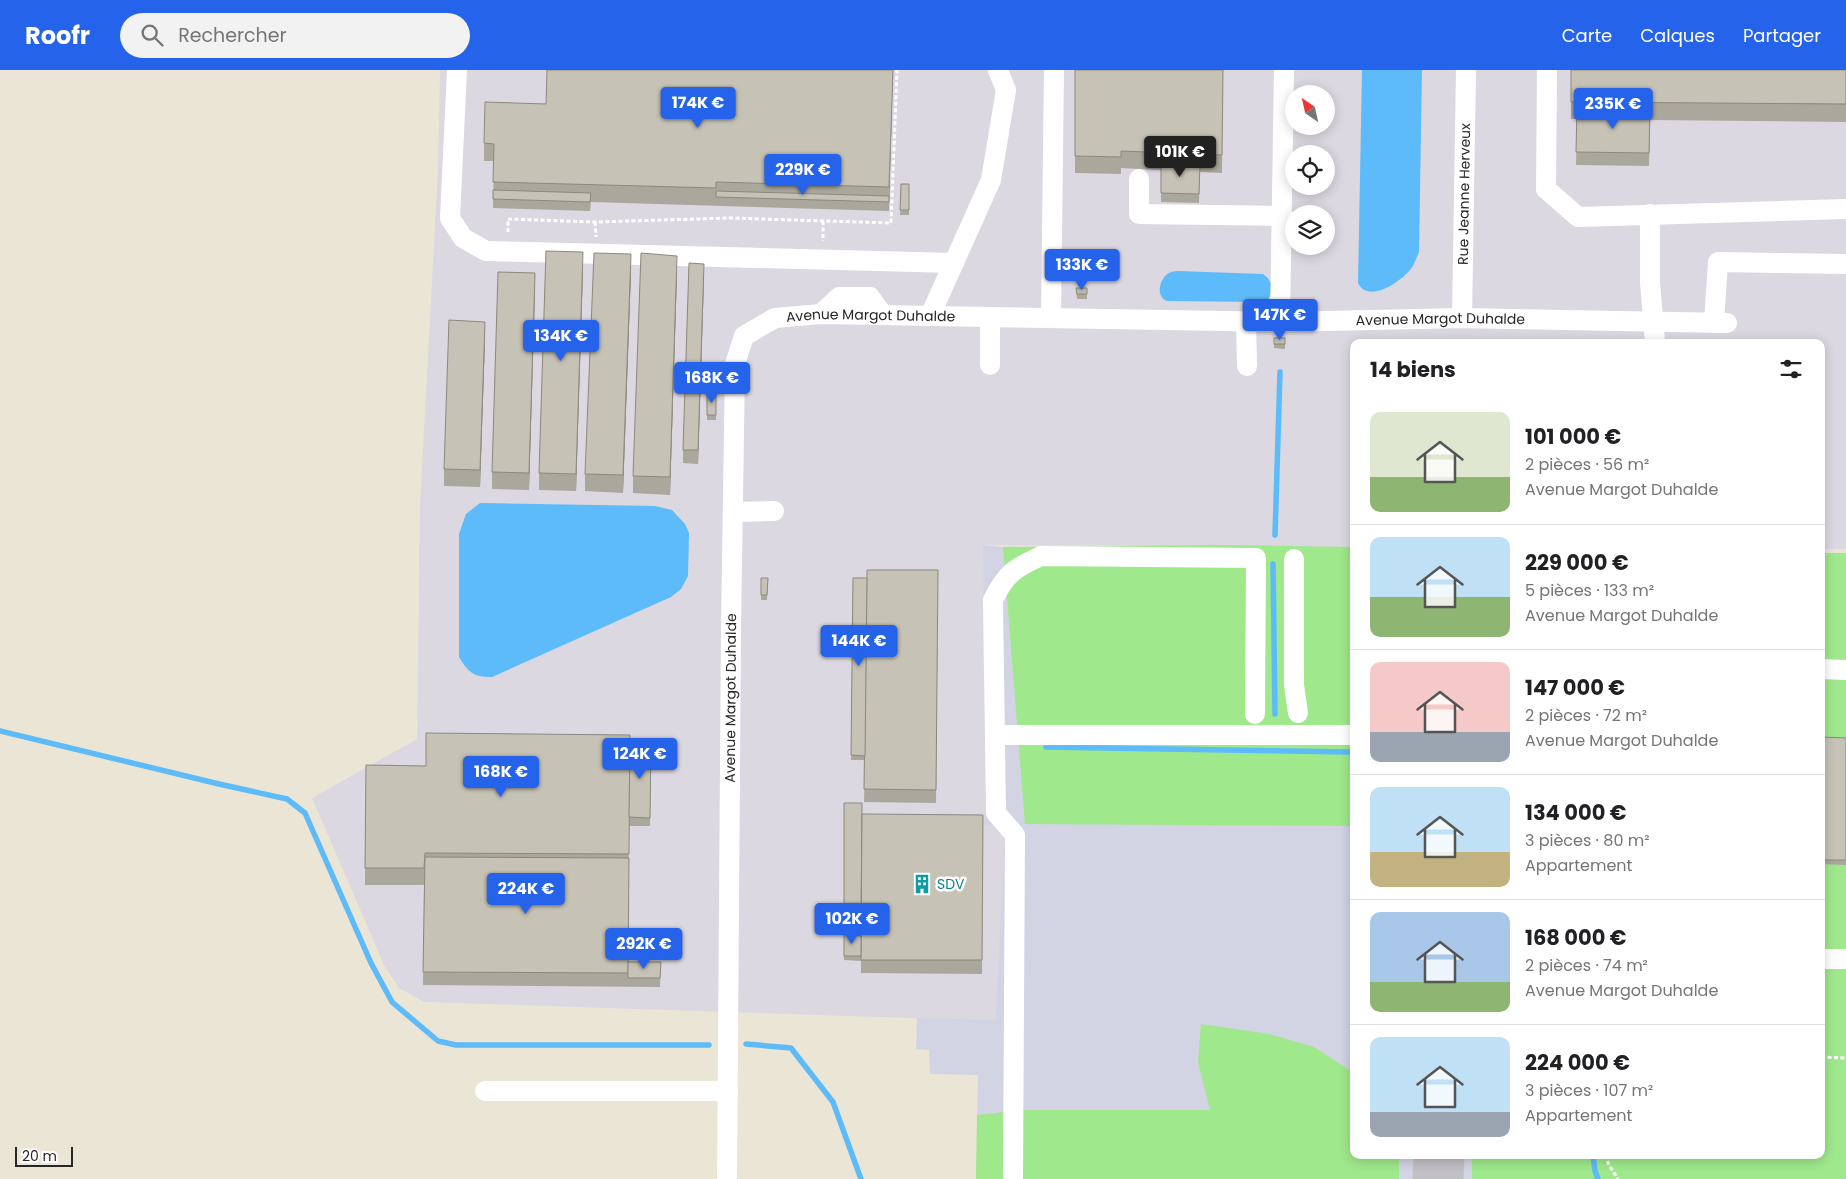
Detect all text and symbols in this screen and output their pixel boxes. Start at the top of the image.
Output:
search box [120,13,470,58]
text: Roofr [25,19,90,52]
icon: search [138,21,166,49]
text: Rechercher [178,22,287,49]
text: Carte [1562,23,1612,48]
text: Calques [1640,23,1715,48]
text: Partager [1743,23,1821,48]
north arrow [1285,85,1335,135]
map controls [1285,85,1335,255]
pin: 174K € [657,87,739,129]
pin: 235K € [1572,88,1654,130]
text: 174K € [672,91,724,114]
text: 235K € [1585,92,1641,115]
street label: Rue Jeanne Herveux [1453,123,1475,265]
pin: 101K € [1139,136,1221,178]
text: 101K € [1155,140,1205,163]
button: locate [1285,145,1335,195]
pin: 229K € [762,154,844,196]
text: 229K € [775,158,831,181]
button: layers [1285,205,1335,255]
pin: 133K € [1041,248,1123,291]
text: 133K € [1056,253,1108,276]
pin: 147K € [1239,298,1321,341]
text: 147K € [1254,303,1306,326]
street label: Avenue Margot Duhalde [785,304,956,327]
street label: Avenue Margot Duhalde [1356,308,1526,330]
pin: 134K € [520,320,602,362]
text: 134K € [534,324,588,347]
text: 14 biens [1370,355,1456,384]
icon: filters [1777,355,1805,383]
pin: 168K € [671,362,753,404]
text: 168K € [685,366,739,389]
text: 101 000 € [1525,422,1621,451]
icon: home [1410,432,1470,492]
text: 2 pièces · 56 m² [1525,453,1649,476]
text: Avenue Margot Duhalde [1525,478,1718,501]
text: 229 000 € [1525,548,1629,577]
icon: home [1410,557,1470,617]
text: 5 pièces · 133 m² [1525,579,1654,602]
text: Avenue Margot Duhalde [1525,604,1718,627]
street label: Avenue Margot Duhalde [720,613,741,783]
pin: 144K € [818,624,900,667]
text: 144K € [832,629,886,652]
text: 147 000 € [1525,673,1625,702]
icon: home [1410,682,1470,742]
text: 2 pièces · 72 m² [1525,704,1647,727]
text: Avenue Margot Duhalde [1525,729,1718,752]
pin: 124K € [599,738,681,780]
text: 124K € [613,742,667,765]
pin: 168K € [460,756,542,798]
text: 168K € [474,760,528,783]
text: 134 000 € [1525,798,1627,827]
icon: home [1410,807,1470,867]
text: 3 pièces · 80 m² [1525,829,1649,852]
text: Appartement [1525,854,1632,877]
pin: 224K € [485,872,567,915]
building icon: SDV [911,873,933,895]
place label: SDV [937,874,965,894]
text: 224K € [498,877,554,900]
pin: 102K € [811,902,893,945]
text: 102K € [826,907,878,930]
text: 168 000 € [1525,923,1627,952]
pin: 292K € [603,928,685,970]
text: 292K € [616,932,672,955]
icon: home [1410,932,1470,992]
text: 2 pièces · 74 m² [1525,954,1648,977]
text: Avenue Margot Duhalde [1525,979,1718,1002]
text: 224 000 € [1525,1048,1630,1077]
icon: home [1410,1057,1470,1117]
text: 3 pièces · 107 m² [1525,1079,1653,1102]
text: Appartement [1525,1104,1632,1127]
scale bar [15,1144,72,1167]
text: 20 m [22,1146,57,1166]

